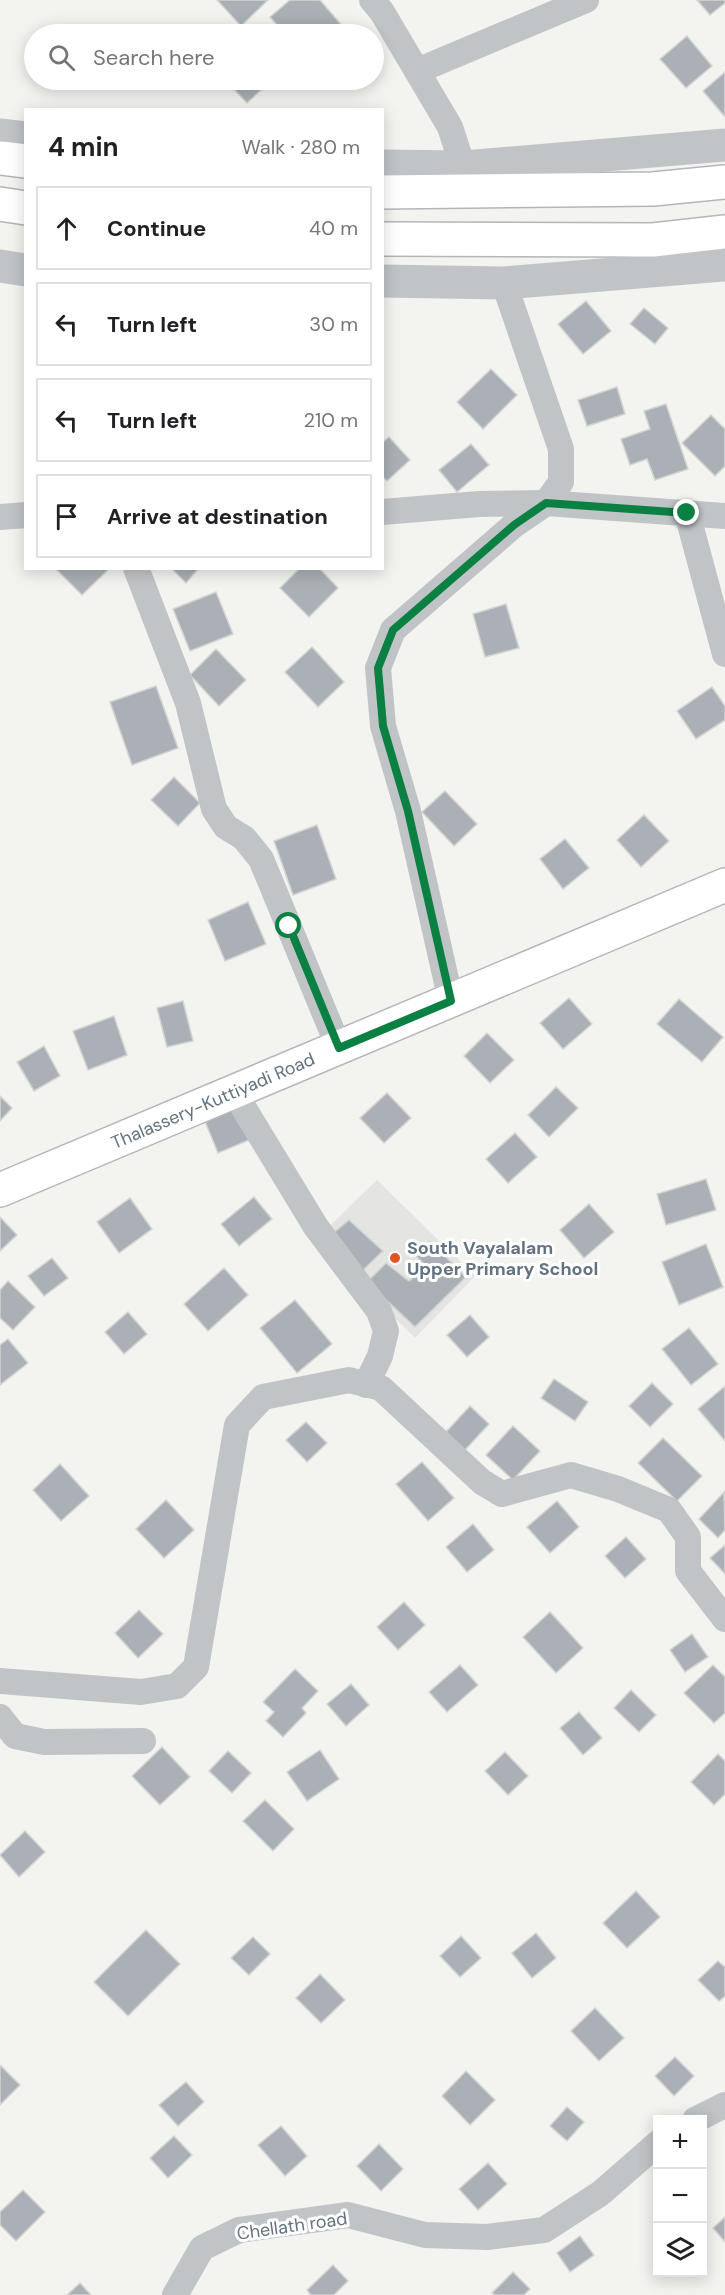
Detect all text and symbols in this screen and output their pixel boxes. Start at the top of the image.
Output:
search box [24,24,384,90]
icon: search [45,41,78,74]
text: Search here [93,43,214,72]
text: 4 min [48,130,119,164]
text: Walk · 280 m [241,134,360,160]
icon: ahead [50,212,83,245]
text: Continue [107,214,206,243]
text: 40 m [309,215,358,241]
icon: left [50,308,83,341]
text: Turn left [107,310,197,339]
text: 30 m [309,311,358,337]
icon: left [50,404,83,437]
text: Turn left [107,406,197,435]
text: 210 m [303,407,358,433]
route end [673,499,699,525]
icon: arrive [50,500,83,533]
text: Arrive at destination [107,502,328,531]
route start [275,912,301,938]
street label: Thalassery-Kuttiyadi Road [107,1047,319,1155]
place label: South Vayalalam Upper Primary School [407,1236,598,1281]
marker: South Vayalalam Upper Primary School [388,1251,402,1265]
map controls [653,2115,707,2277]
button: + [653,2115,707,2169]
button: − [653,2169,707,2223]
street label: Chellath road [235,2206,349,2246]
button: layers [653,2223,707,2277]

